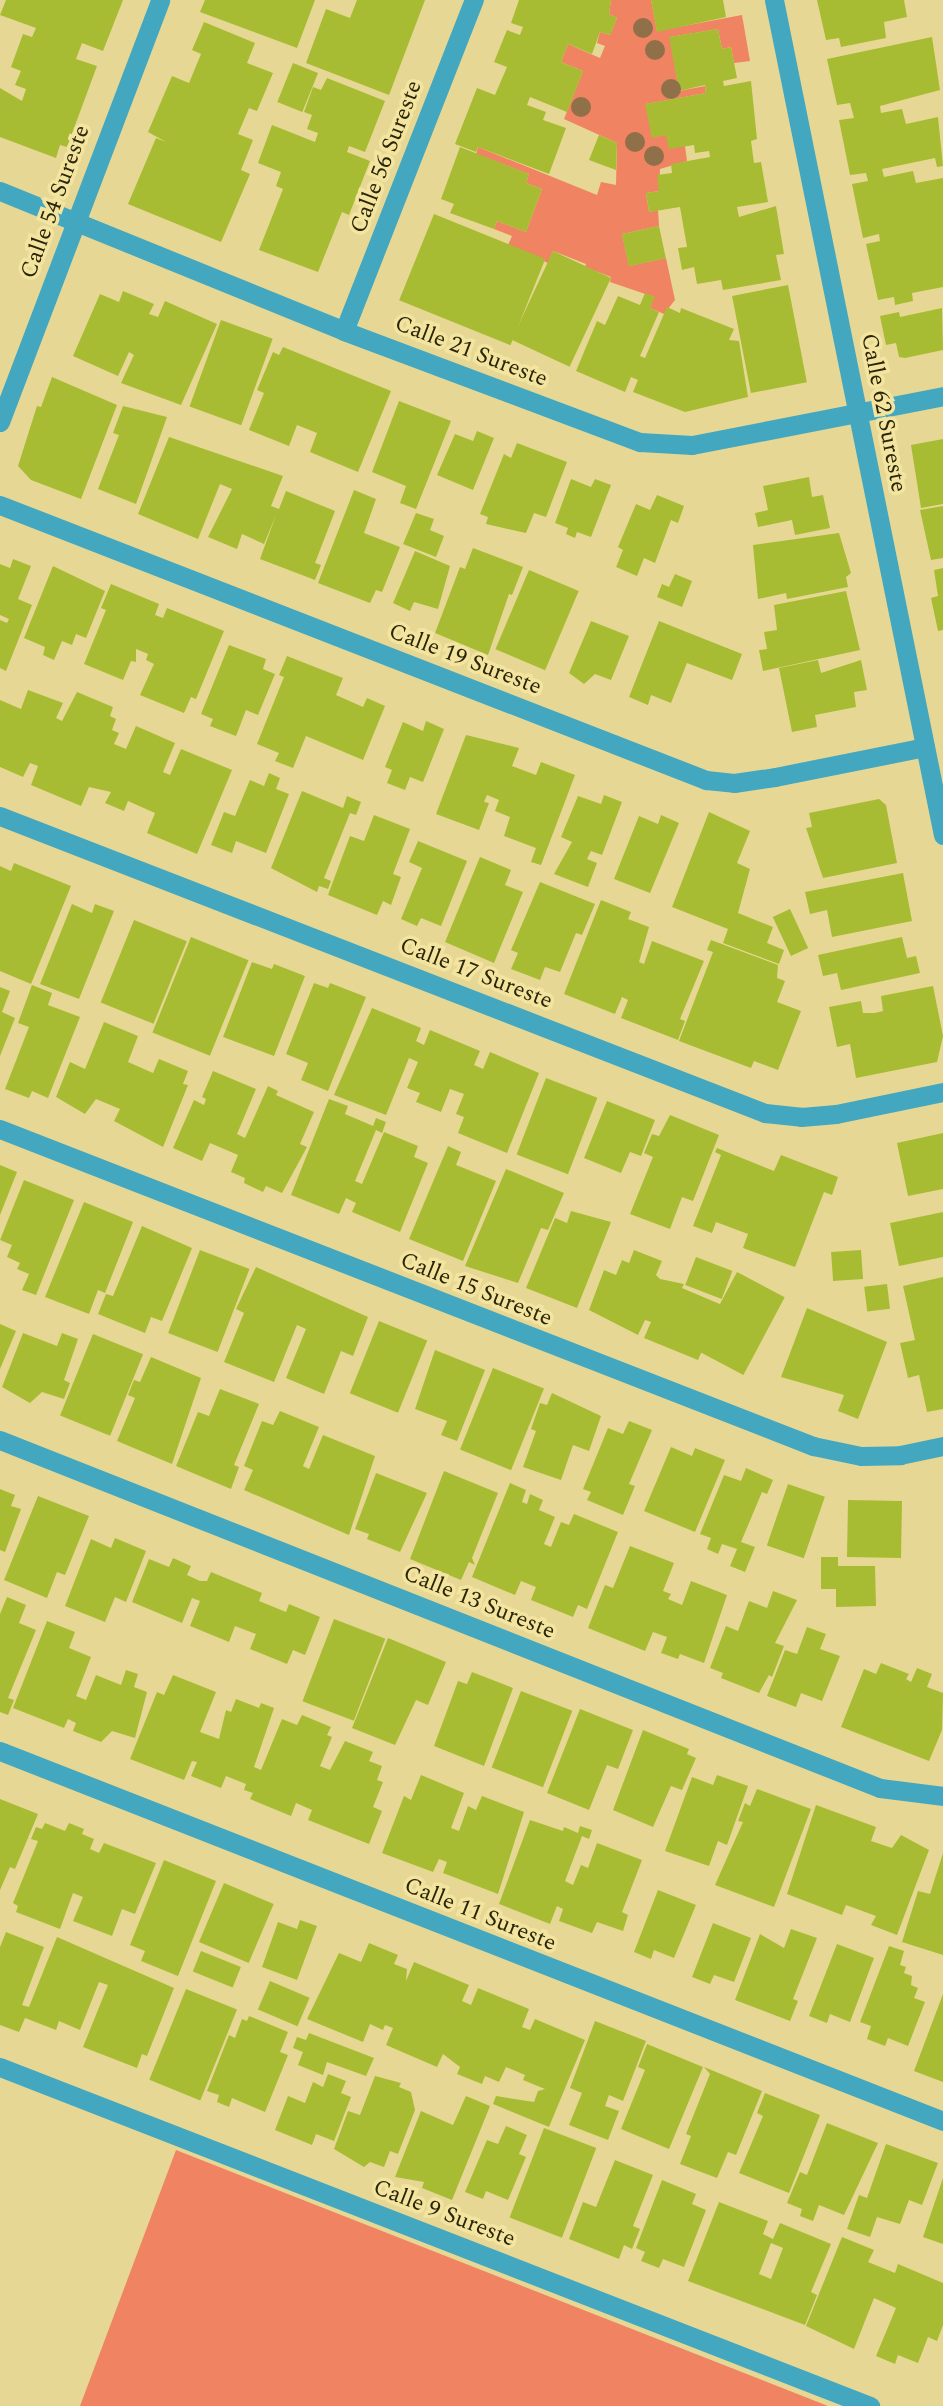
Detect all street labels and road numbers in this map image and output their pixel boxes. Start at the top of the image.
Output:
street label: Calle 56 Sureste [345,77,429,237]
street label: Calle 54 Sureste [15,121,97,283]
street label: Calle 21 Sureste [391,310,551,394]
street label: Calle 62 Sureste [854,331,912,495]
street label: Calle 19 Sureste [385,618,545,702]
street label: Calle 17 Sureste [396,932,556,1016]
street label: Calle 15 Sureste [396,1247,556,1333]
street label: Calle 13 Sureste [399,1560,559,1646]
street label: Calle 11 Sureste [400,1872,560,1958]
street label: Calle 9 Sureste [369,2174,519,2254]

